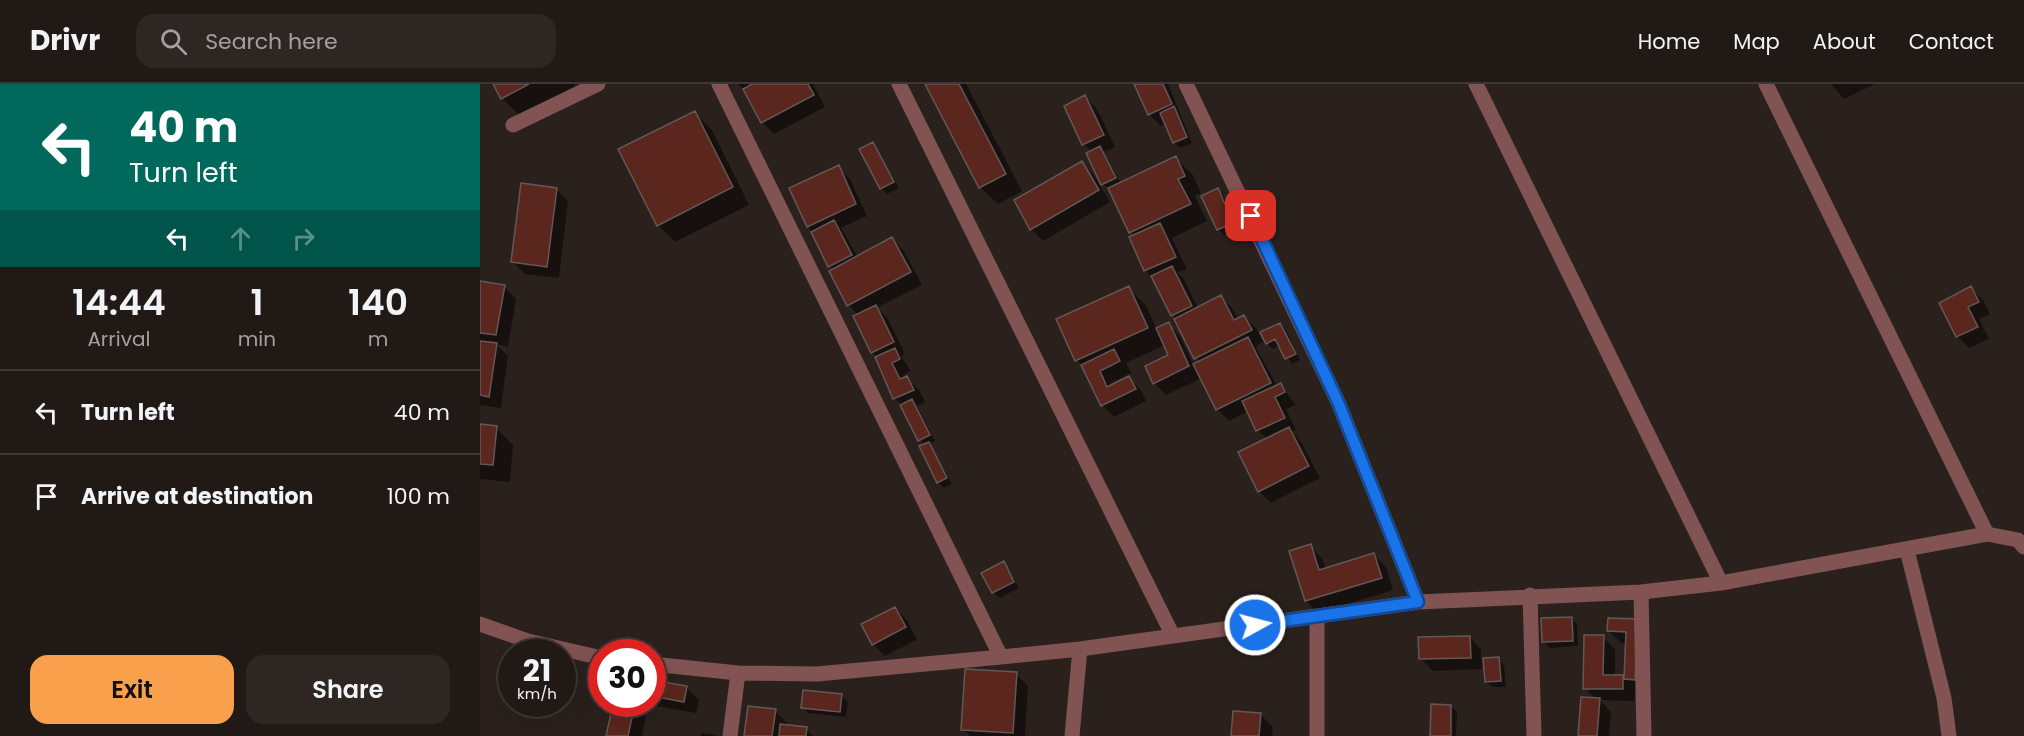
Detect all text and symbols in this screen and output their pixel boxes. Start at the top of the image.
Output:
search box [136,14,556,68]
text: Drivr [30,21,100,60]
icon: search [157,25,190,58]
text: Search here [205,26,338,57]
text: Home [1638,27,1700,56]
text: Map [1733,27,1780,56]
text: About [1813,27,1876,56]
text: Contact [1909,27,1994,56]
text: 40 m [129,98,238,157]
icon: left [30,108,108,186]
text: Turn left [129,154,238,191]
pin [1225,190,1276,241]
icon: arrive [1234,199,1267,232]
icon: left [161,222,194,255]
icon: ahead [224,222,257,255]
icon: right [287,222,320,255]
text: 14:44 [72,277,166,328]
text: 1 [250,277,263,328]
text: 140 [348,277,408,328]
text: Arrival [87,325,150,353]
text: min [238,325,276,353]
text: m [368,325,388,353]
icon: left [30,396,63,429]
text: Turn left [81,397,175,428]
text: 40 m [394,397,450,428]
icon: arrive [30,480,63,513]
text: Arrive at destination [81,481,313,512]
text: 100 m [387,481,450,512]
position arrow [1223,593,1287,657]
speed limit sign: 30 [588,639,666,717]
text: 21 [523,649,551,692]
button: Exit [30,655,234,724]
button: Share [246,655,450,724]
text: km/h [517,683,557,704]

